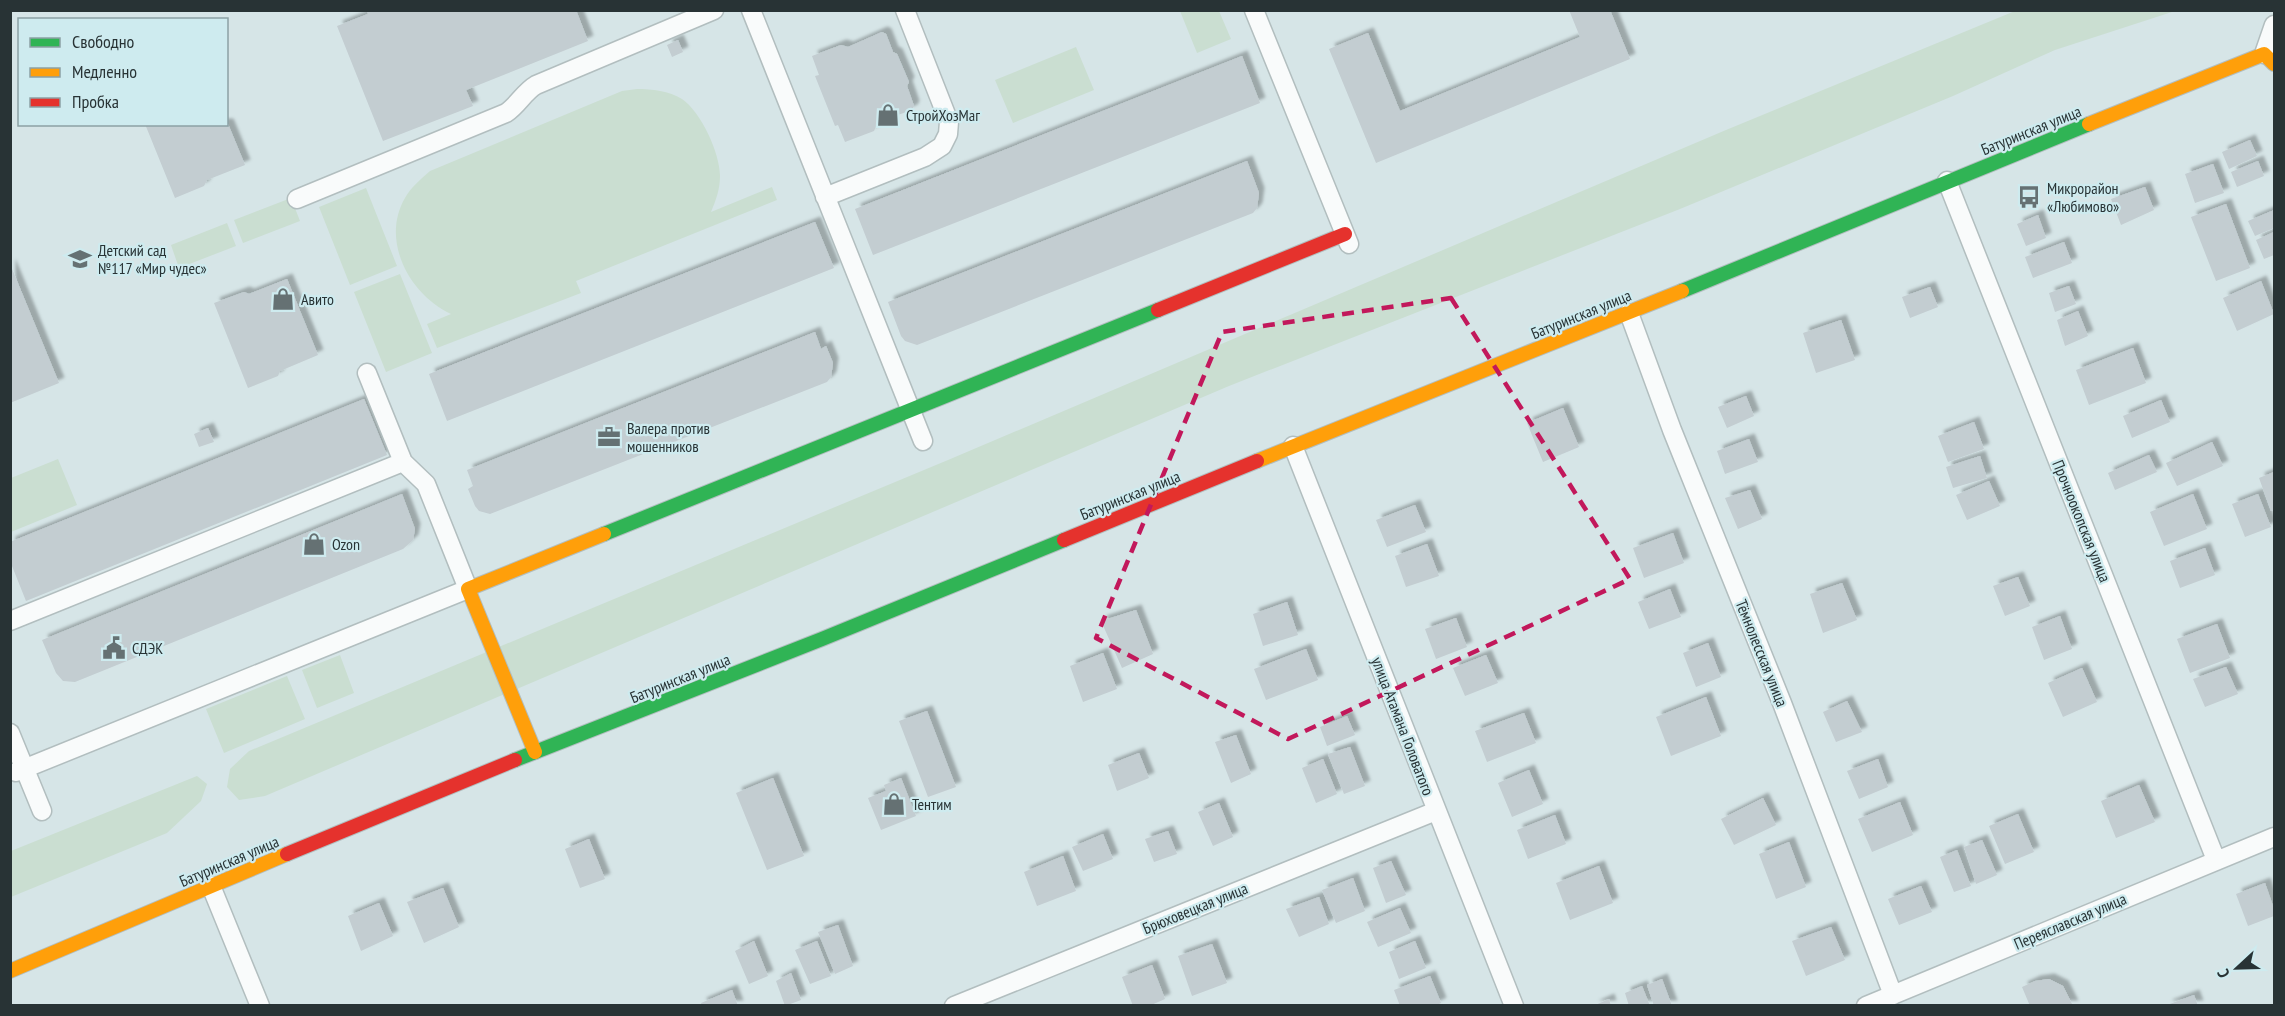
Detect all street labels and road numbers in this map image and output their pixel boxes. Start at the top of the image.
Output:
street label: Батуринская улица [1978,101,2084,159]
street label: Батуринская улица [1528,285,1634,343]
street label: Прочноокопская улица [2048,457,2116,585]
street label: Батуринская улица [1077,466,1183,524]
street label: Тёмнолесская улица [1731,597,1793,709]
street label: Батуринская улица [627,649,733,707]
street label: улица Атамана Головатого [1367,654,1439,798]
street label: Батуринская улица [176,831,282,891]
street label: Брюховецкая улица [1140,878,1250,938]
street label: Переяславская улица [2011,888,2129,954]

